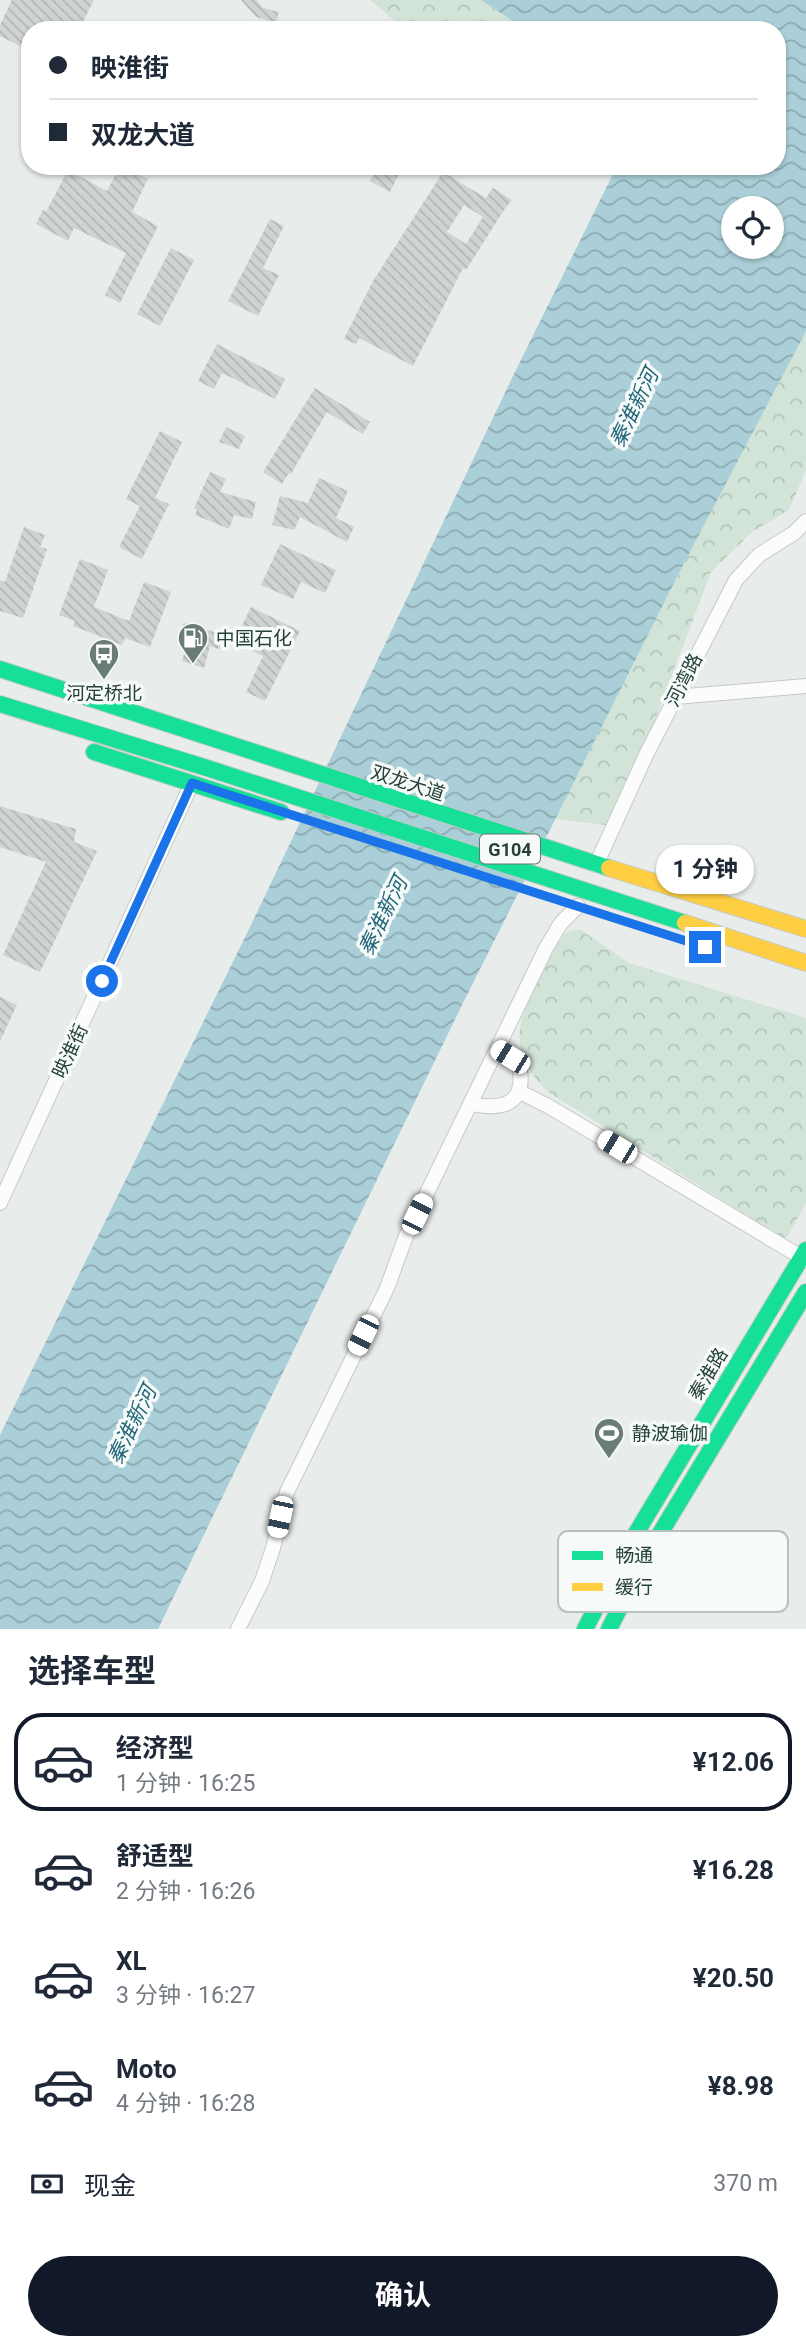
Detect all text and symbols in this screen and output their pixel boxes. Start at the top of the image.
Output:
text: 映淮街 [91,53,169,83]
text: 双龙大道 [91,120,195,150]
map controls [721,196,784,259]
button: locate [721,196,784,259]
water label: 秦淮新河 [605,361,665,451]
fuel station icon: 中国石化 [176,621,210,665]
place label: 中国石化 [216,627,292,650]
bus stop icon: 河定桥北 [87,637,121,681]
street label: 河湾路 [661,649,707,711]
place label: 河定桥北 [66,682,142,705]
street label: 双龙大道 [368,760,448,806]
road number: G104 [480,834,540,864]
callout: 1 分钟 [656,846,754,894]
text: 1 分钟 [673,856,737,883]
water label: 秦淮新河 [354,869,414,959]
route end [689,931,721,963]
route start [86,965,118,997]
street label: 映淮街 [48,1020,92,1082]
car [487,1037,534,1077]
car [594,1127,641,1167]
car [399,1191,436,1237]
car [345,1312,382,1358]
street label: 秦淮路 [683,1344,733,1404]
water label: 秦淮新河 [103,1378,163,1468]
sports icon: 静波瑜伽 [592,1416,626,1460]
place label: 静波瑜伽 [632,1422,708,1445]
car [266,1494,295,1540]
legend [558,1531,788,1612]
text: 畅通 [615,1544,653,1567]
text: 缓行 [615,1576,653,1599]
text: 选择车型 [28,1652,156,1690]
icon: car [32,1731,95,1794]
text: 经济型 [116,1733,194,1763]
text: ¥12.06 [693,1747,774,1777]
text: 1 分钟 · 16:25 [116,1770,255,1797]
icon: car [32,1839,95,1902]
text: 舒适型 [116,1841,194,1871]
text: ¥16.28 [693,1855,774,1885]
text: 2 分钟 · 16:26 [116,1878,255,1905]
text: XL [116,1946,147,1976]
icon: car [32,1947,95,2010]
text: ¥20.50 [693,1963,774,1993]
text: 3 分钟 · 16:27 [116,1982,255,2009]
text: Moto [116,2054,177,2084]
icon: car [32,2055,95,2118]
text: ¥8.98 [708,2071,774,2101]
text: 4 分钟 · 16:28 [116,2090,255,2117]
icon: cash [28,2165,66,2203]
text: 370 m [713,2170,778,2197]
text: 现金 [84,2171,136,2201]
button: 确认 [28,2256,778,2336]

